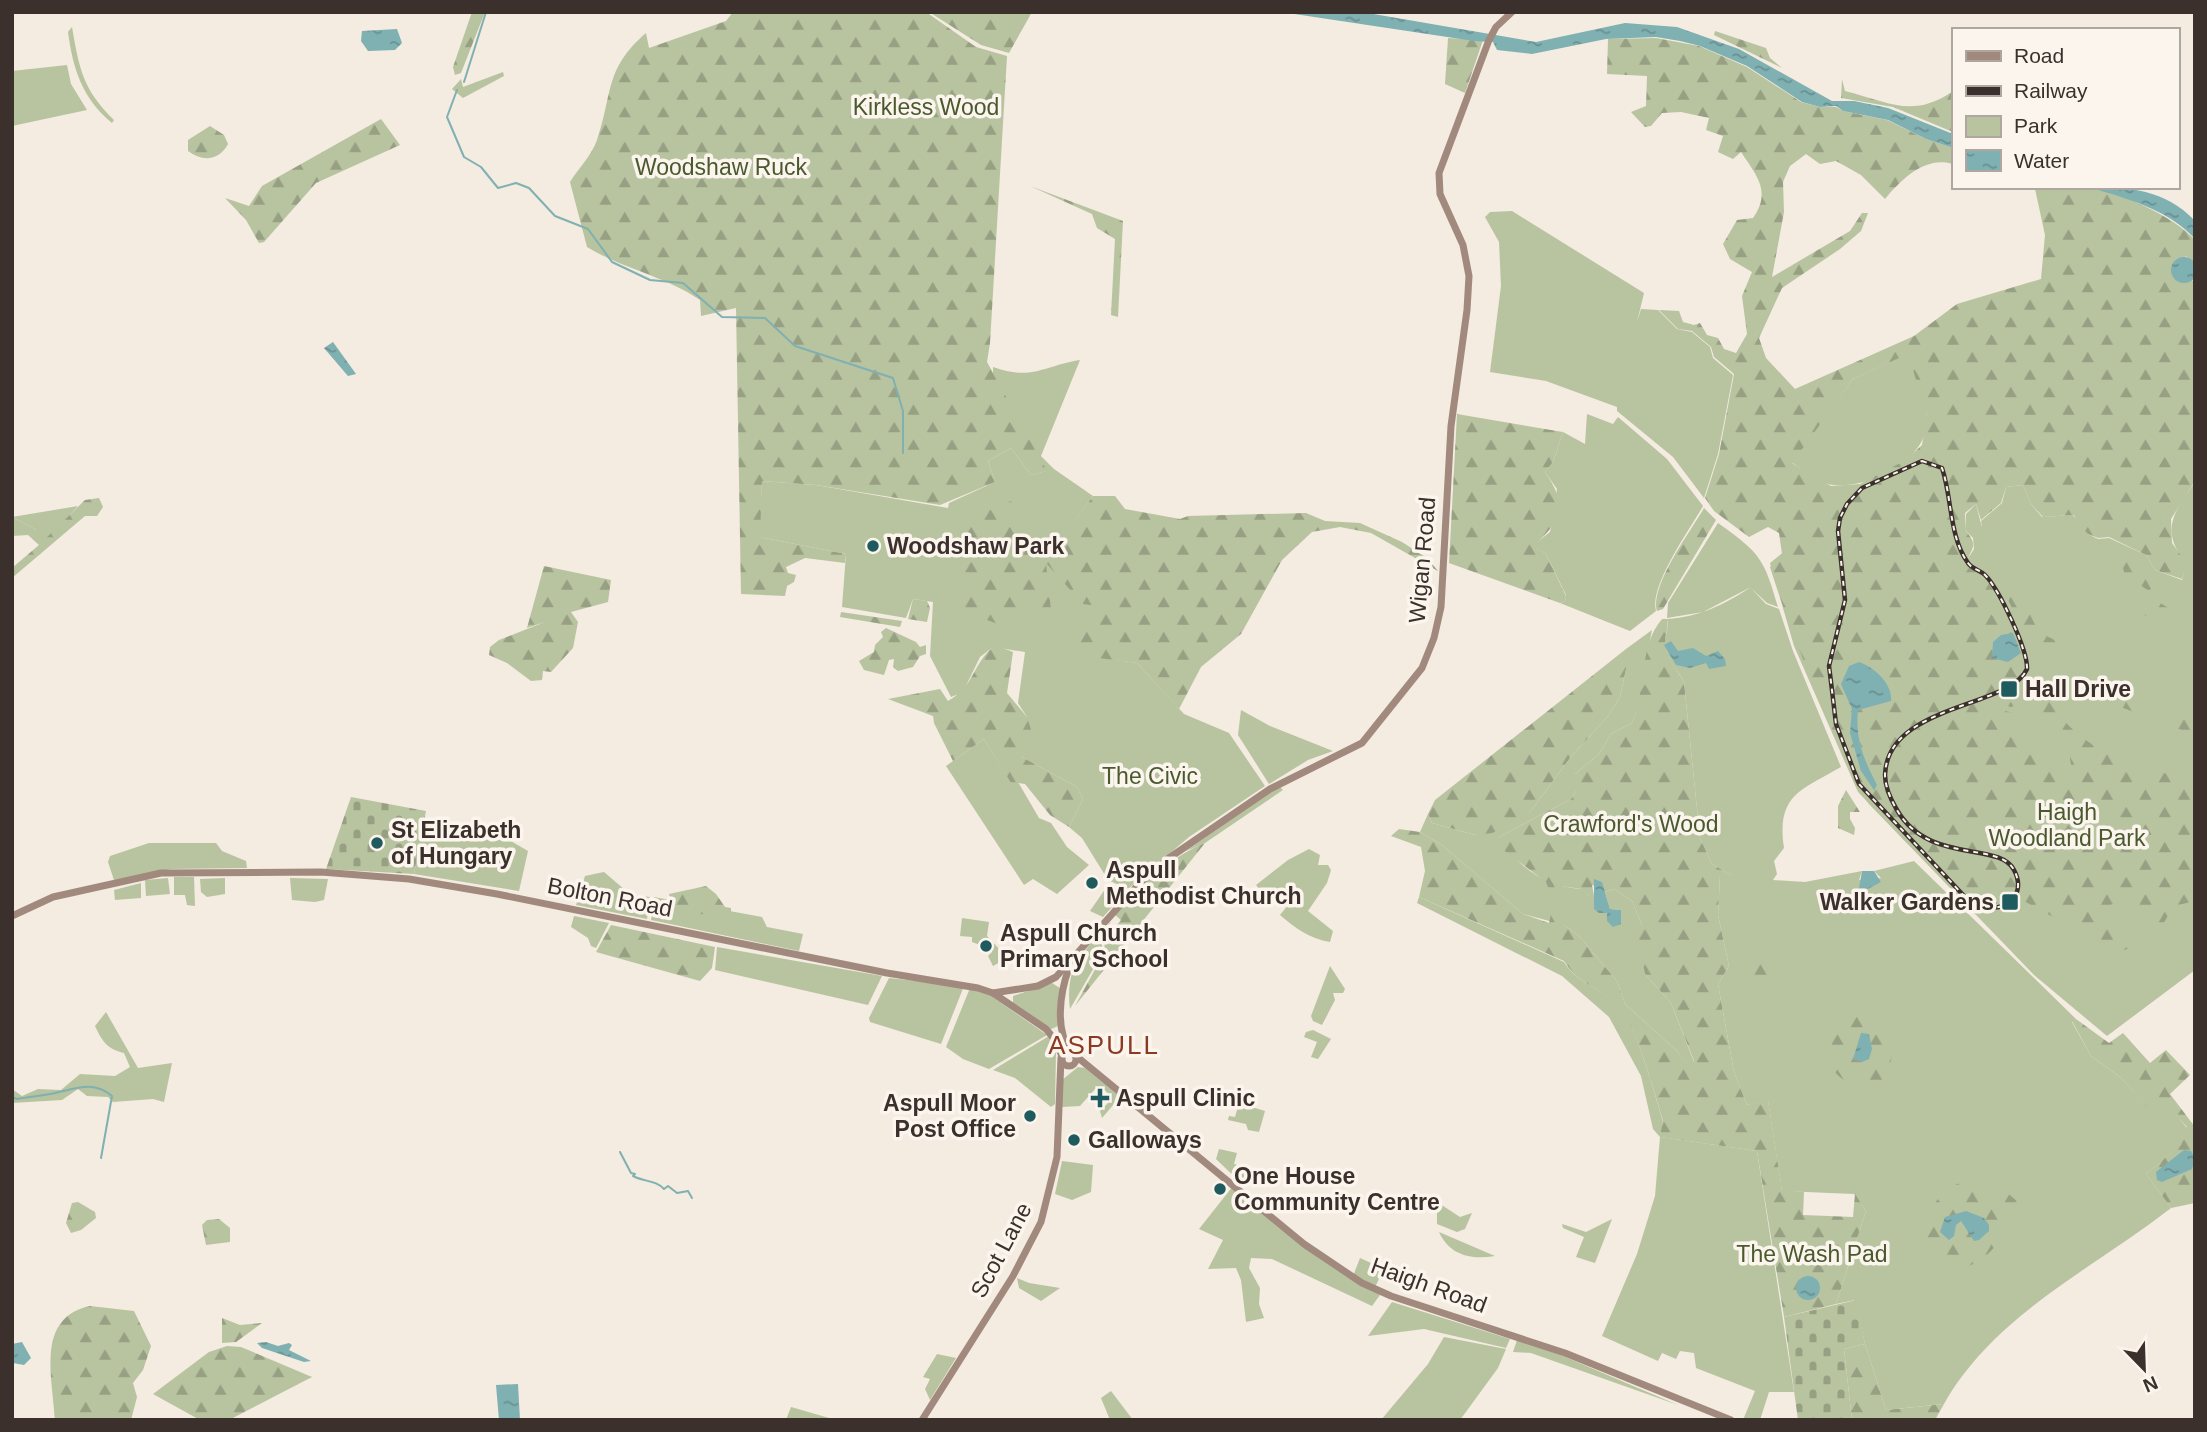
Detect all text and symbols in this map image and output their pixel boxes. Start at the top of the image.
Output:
legend [1952,28,2179,189]
text: Road [2014,44,2064,67]
text: Railway [2014,79,2088,102]
park label: Kirkless Wood [853,94,999,120]
text: Park [2014,114,2058,137]
text: Water [2014,149,2069,172]
park label: Woodshaw Ruck [635,154,808,180]
street label: Wigan Road [1404,496,1440,624]
place label: Woodshaw Park [887,533,1064,559]
marker: Woodshaw Park [865,538,881,554]
place label: Hall Drive [2025,676,2131,702]
marker: Hall Drive [1999,679,2019,699]
park label: The Civic [1102,763,1198,789]
park label: Haigh Woodland Park [1989,799,2146,851]
park label: Crawford's Wood [1543,811,1719,837]
place label: St Elizabeth of Hungary [391,817,521,869]
marker: St Elizabeth of Hungary [369,835,385,851]
place label: Aspull Methodist Church [1106,857,1302,909]
street label: Bolton Road [545,872,675,922]
marker: Aspull Methodist Church [1084,875,1100,891]
place label: Walker Gardens [1820,889,1994,915]
marker: Walker Gardens [2000,892,2020,912]
place label: Aspull Church Primary School [1000,920,1169,972]
marker: Aspull Church Primary School [978,938,994,954]
district label: ASPULL [1048,1030,1160,1060]
place label: Aspull Clinic [1116,1085,1256,1111]
marker: Aspull Clinic [1090,1088,1110,1108]
place label: Aspull Moor Post Office [883,1090,1016,1142]
marker: Aspull Moor Post Office [1022,1108,1038,1124]
place label: Galloways [1088,1127,1202,1153]
marker: Galloways [1066,1132,1082,1148]
place label: One House Community Centre [1234,1163,1440,1215]
marker: One House Community Centre [1212,1181,1228,1197]
street label: Scot Lane [965,1198,1037,1302]
park label: The Wash Pad [1736,1241,1888,1267]
street label: Haigh Road [1367,1252,1491,1318]
north arrow [2109,1334,2179,1404]
text: N [2140,1372,2161,1397]

